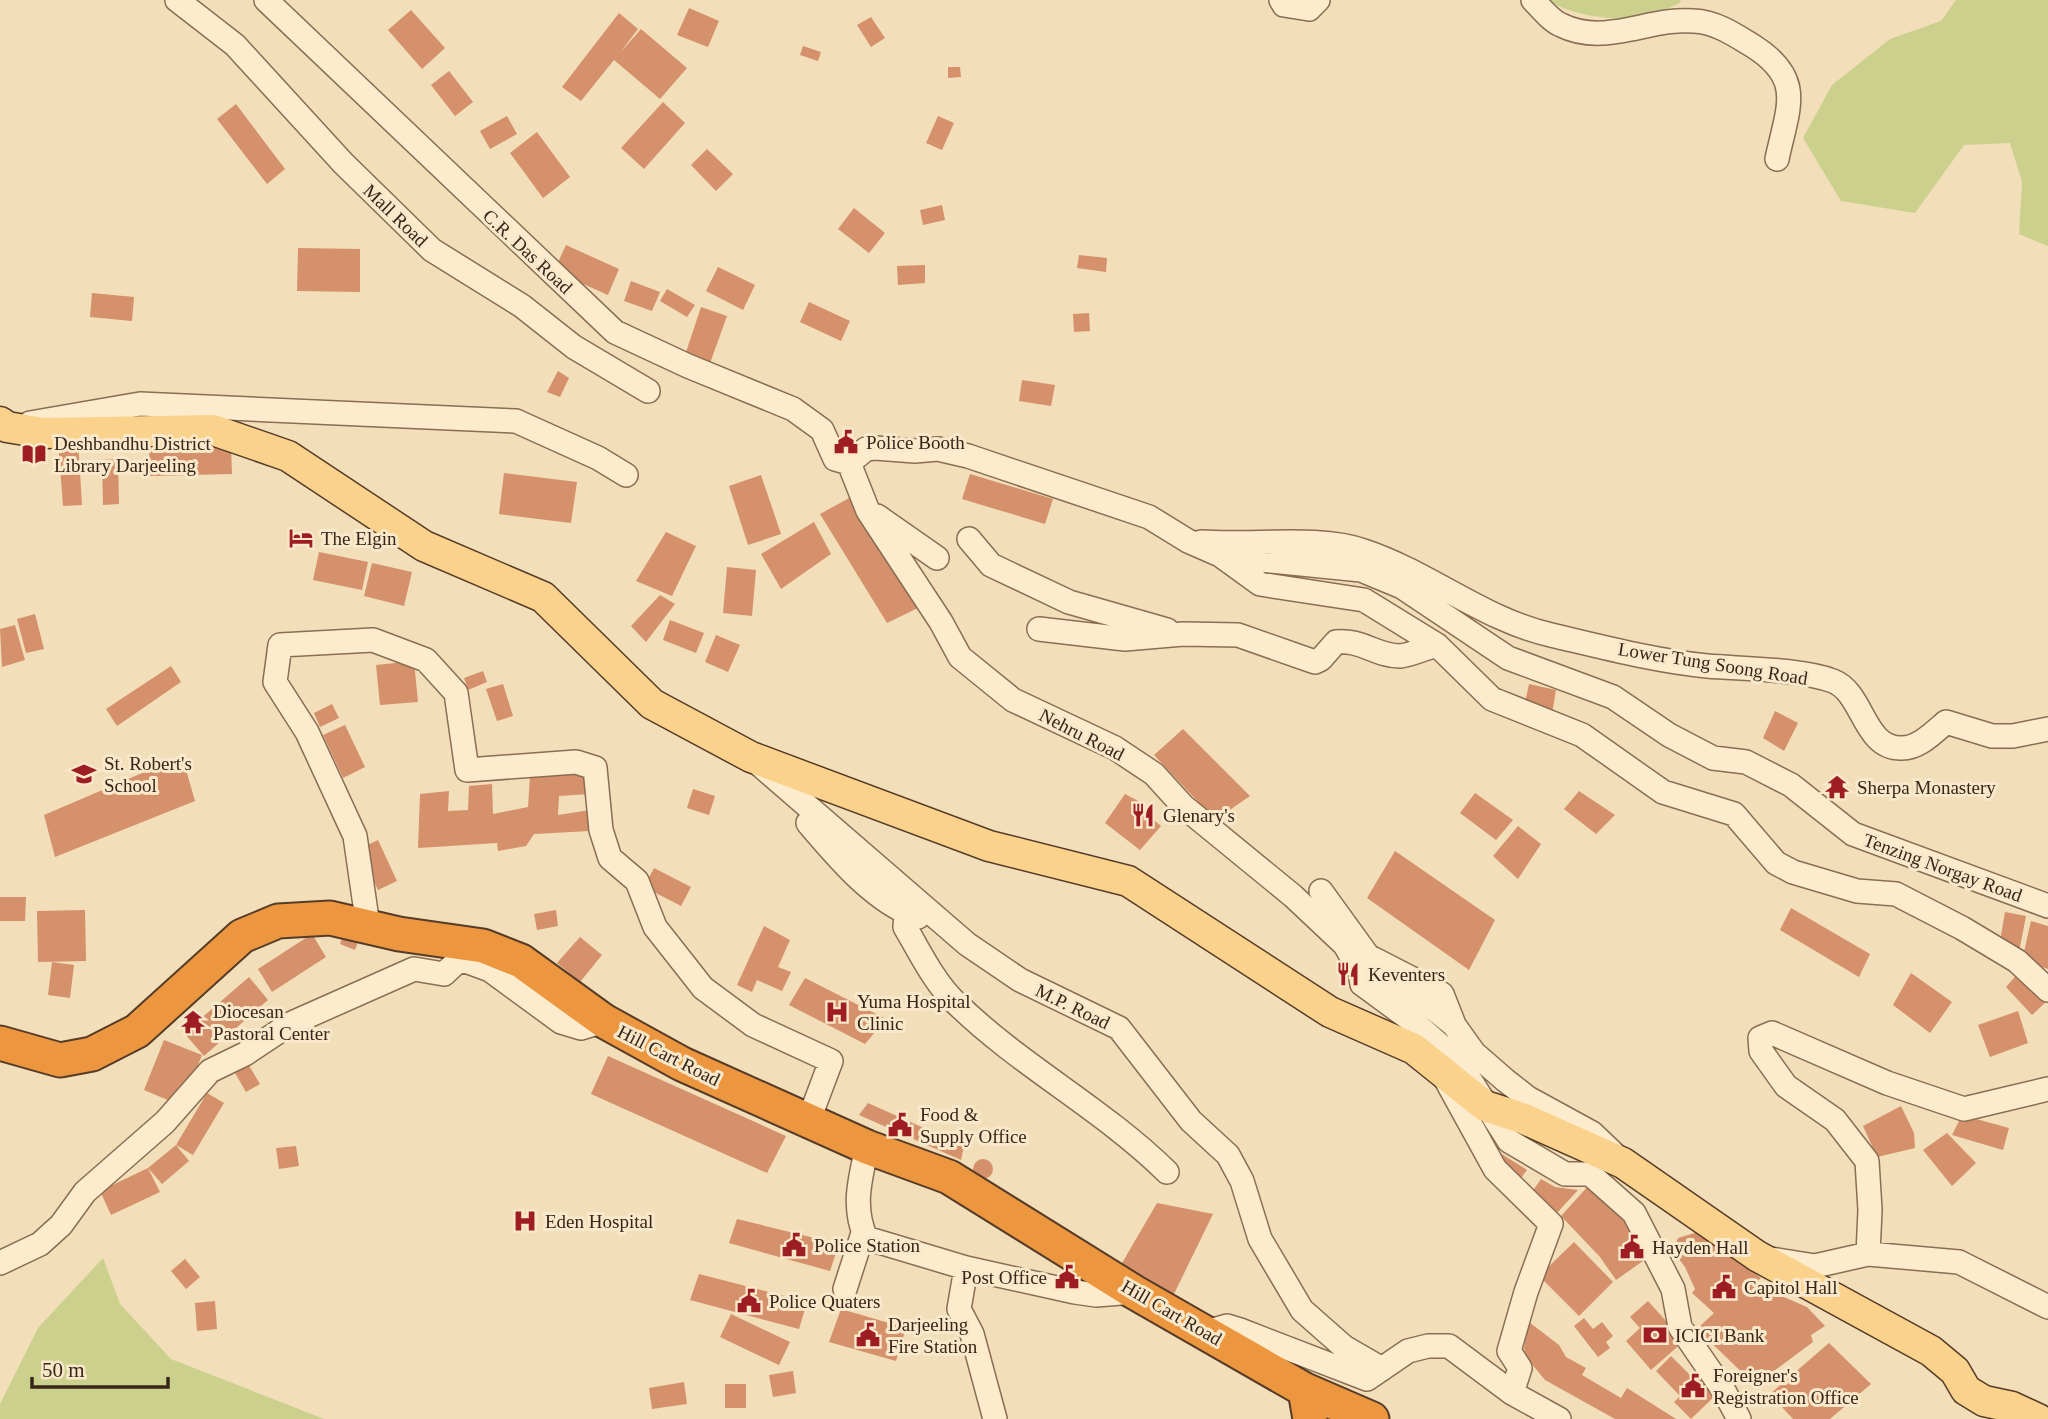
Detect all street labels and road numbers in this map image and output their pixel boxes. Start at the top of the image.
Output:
street label: Mall Road [359,180,432,251]
street label: C.R. Das Road [479,205,577,298]
street label: Lower Tung Soong Road [1617,638,1810,689]
street label: Nehru Road [1036,704,1128,765]
street label: Tenzing Norgay Road [1861,829,2025,906]
street label: M.P. Road [1032,980,1114,1034]
street label: Hill Cart Road [614,1021,724,1090]
street label: Hill Cart Road [1118,1275,1226,1350]

